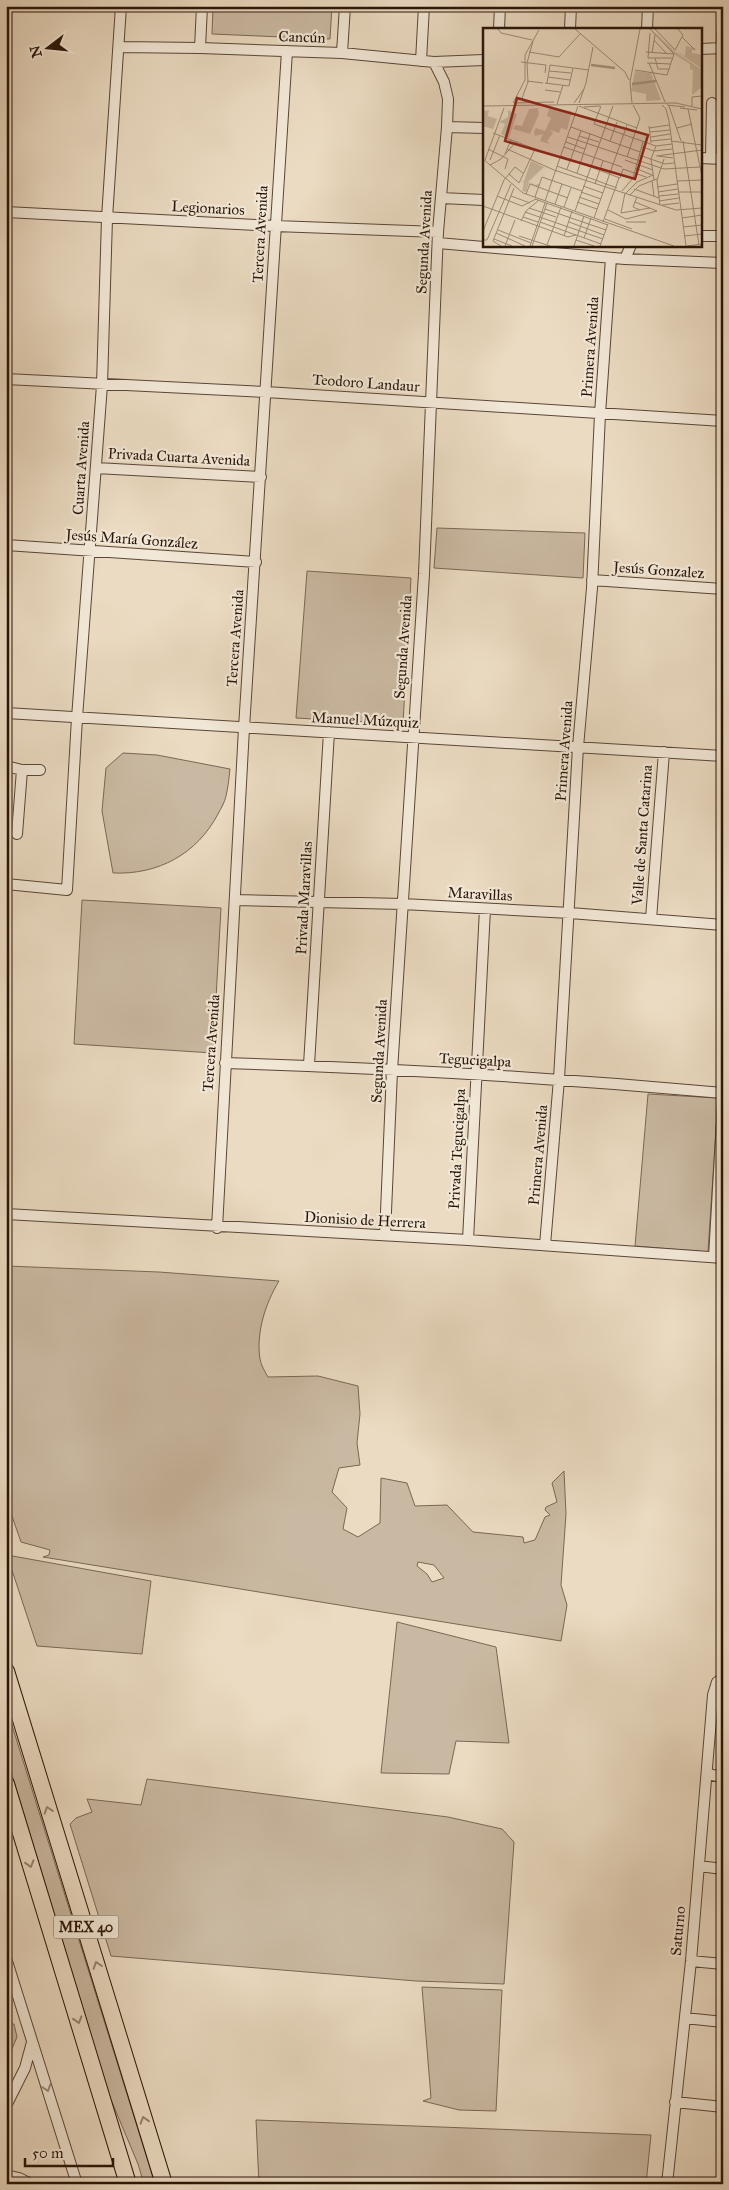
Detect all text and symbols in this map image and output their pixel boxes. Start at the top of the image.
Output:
north arrow [22,22,72,72]
street label: Cancún [278,27,326,47]
inset map [483,28,702,246]
text: N [26,43,46,59]
street label: Tercera Avenida [248,184,272,283]
street label: Segunda Avenida [412,189,436,294]
street label: Legionarios [171,197,245,219]
street label: Primera Avenida [577,295,603,398]
street label: Teodoro Landaur [312,370,421,396]
street label: Cuarta Avenida [69,420,93,515]
street label: Privada Cuarta Avenida [107,444,251,470]
street label: Jesús María González [63,525,199,554]
street label: Jesús Gonzalez [611,558,705,583]
street label: Tercera Avenida [223,588,247,687]
street label: Segunda Avenida [390,594,416,700]
street label: Primera Avenida [551,699,577,802]
street label: Manuel Múzquiz [311,708,419,733]
street label: Valle de Santa Catarina [628,764,656,907]
street label: Privada Maravillas [292,841,316,955]
street label: Maravillas [447,883,513,905]
street label: Tercera Avenida [199,993,223,1092]
street label: Segunda Avenida [367,998,391,1103]
street label: Tegucigalpa [439,1049,512,1071]
street label: Privada Tegucigalpa [445,1088,469,1210]
street label: Primera Avenida [525,1103,551,1206]
street label: Dionisio de Herrera [304,1208,427,1232]
one-way arrow [44,1806,54,1814]
one-way arrow [25,1859,35,1868]
street label: Saturno [667,1905,689,1957]
road number: MEX 40 [54,1915,118,1938]
one-way arrow [93,1961,103,1969]
one-way arrow [72,2015,82,2023]
one-way arrow [41,2083,51,2091]
one-way arrow [140,2117,150,2125]
scale bar [25,2135,112,2167]
text: 50 m [32,2144,64,2162]

